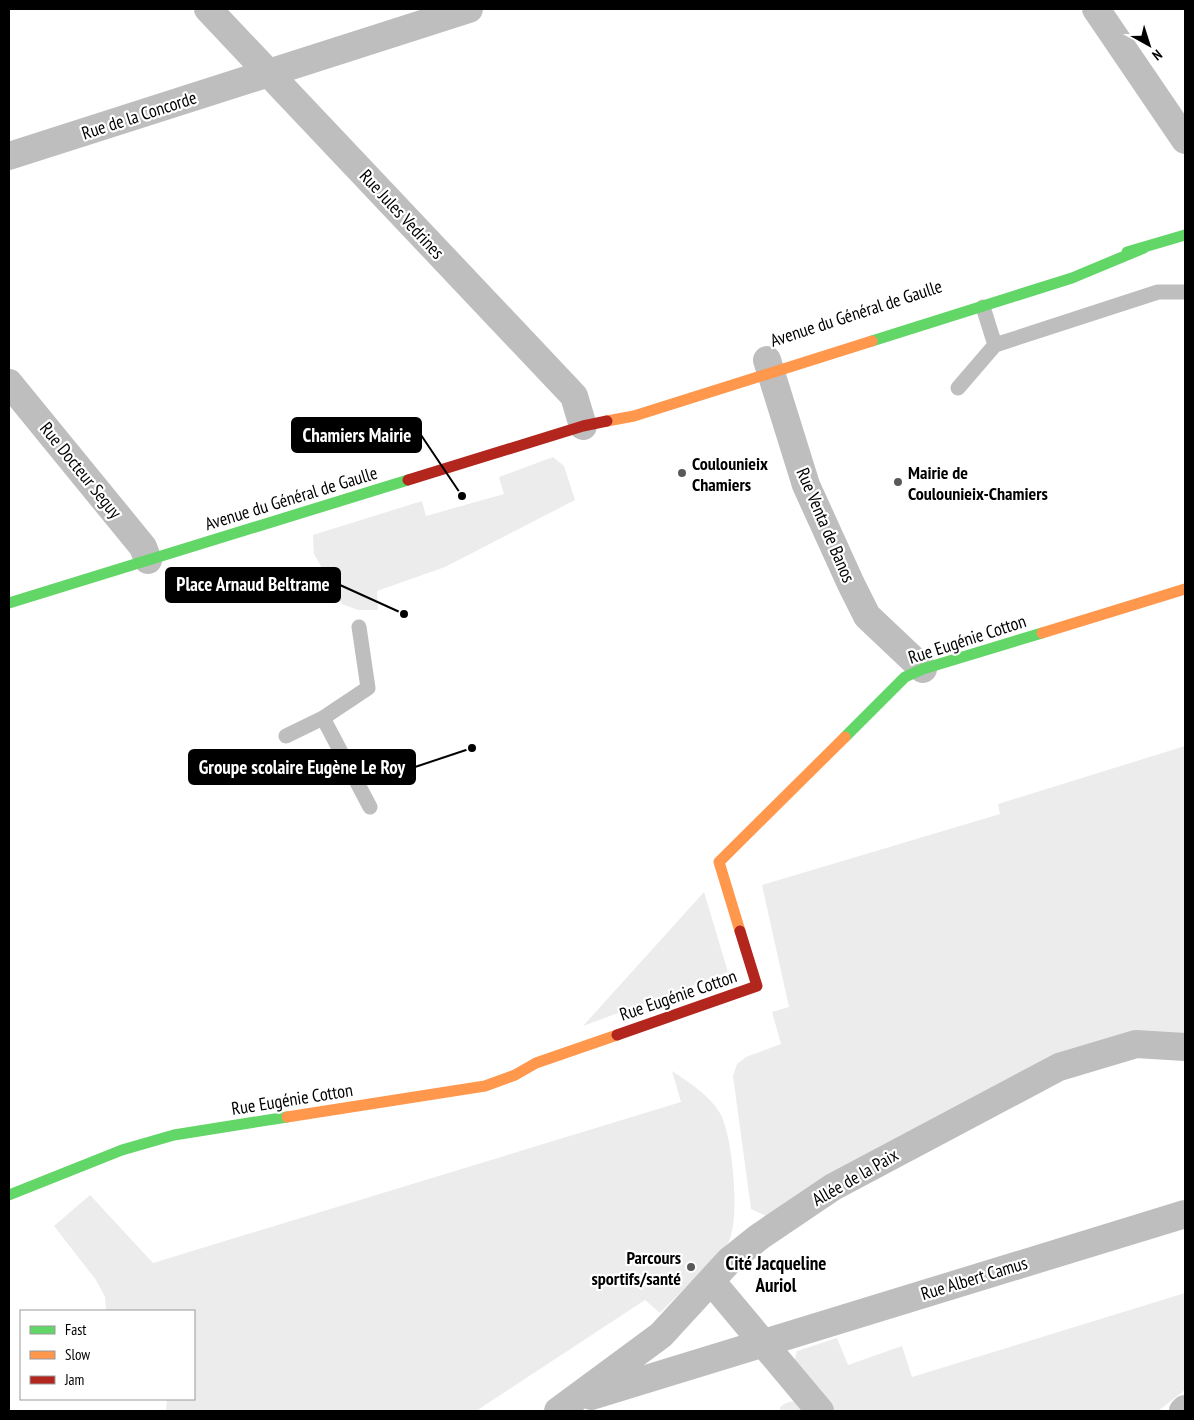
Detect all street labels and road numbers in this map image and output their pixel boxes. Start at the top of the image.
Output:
street label: Rue de la Concorde [79,86,199,144]
street label: Rue Jules Vedrines [355,165,449,263]
street label: Avenue du Général de Gaulle [767,274,945,352]
street label: Rue Docteur Seguy [35,417,127,523]
street label: Avenue du Général de Gaulle [202,461,380,535]
street label: Rue Venta de Banos [791,464,861,586]
street label: Rue Eugénie Cotton [905,609,1029,669]
street label: Rue Eugénie Cotton [616,964,740,1026]
street label: Rue Eugénie Cotton [230,1078,354,1120]
street label: Allée de la Paix [808,1143,903,1211]
street label: Rue Albert Camus [918,1251,1030,1305]

